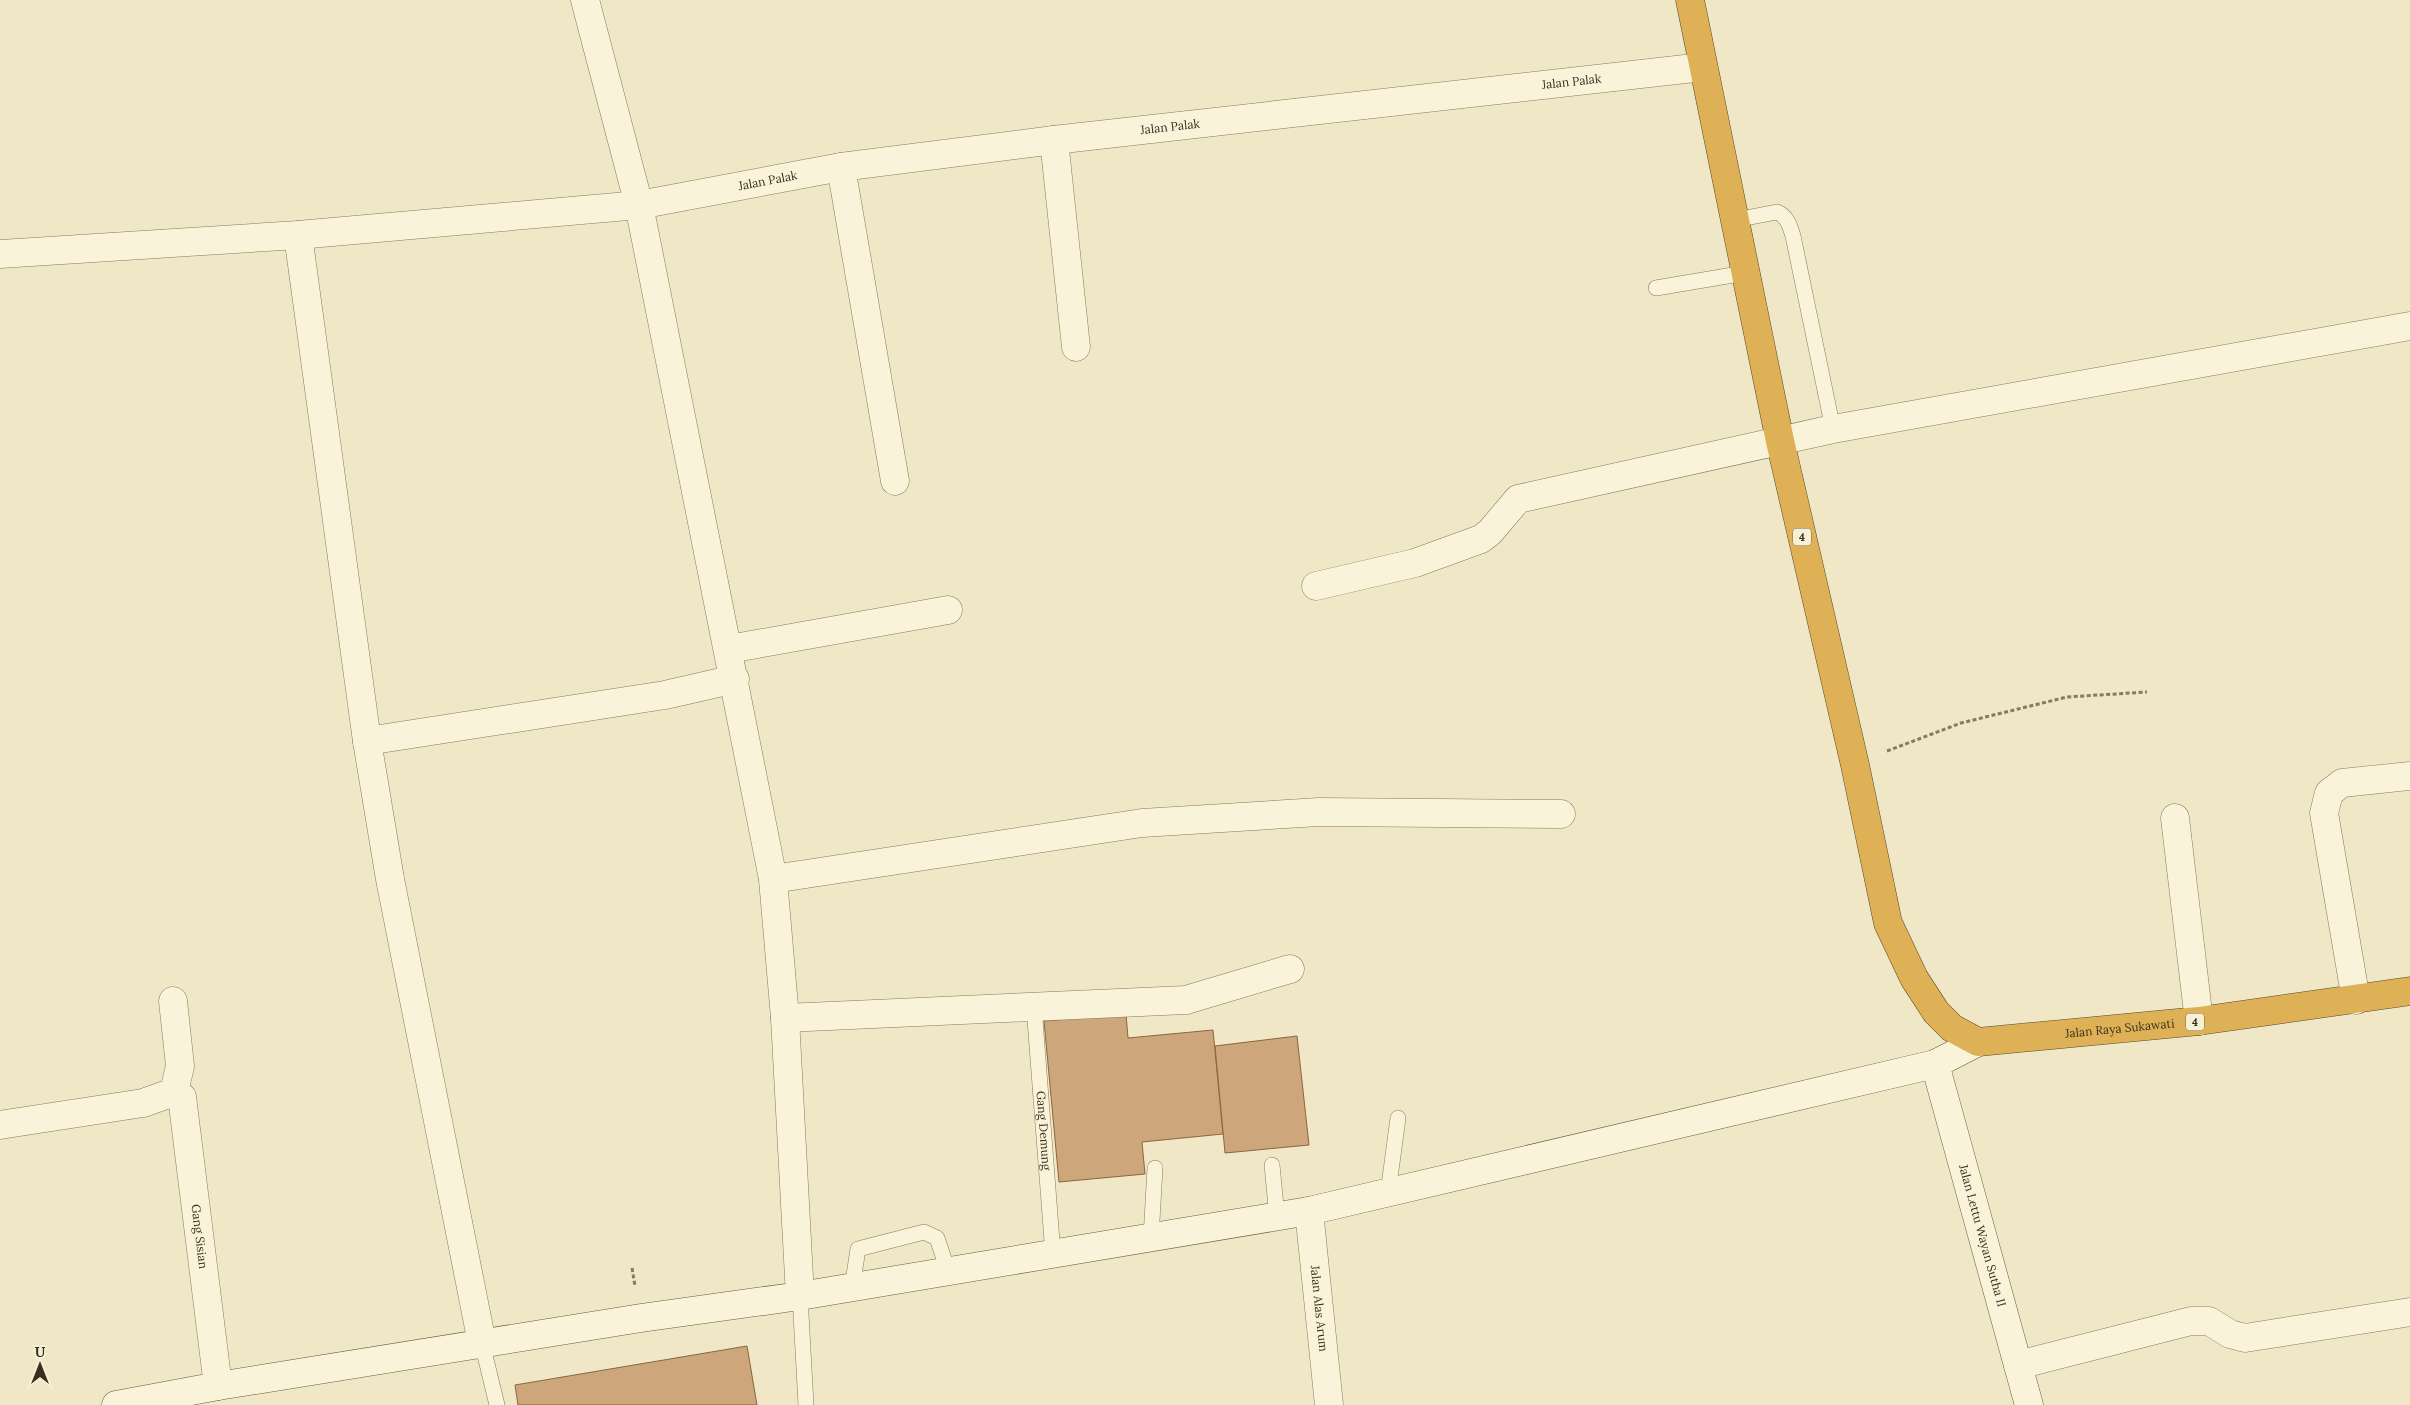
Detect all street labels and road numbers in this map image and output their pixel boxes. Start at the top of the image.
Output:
street label: Jalan Palak [1540,70,1603,92]
street label: Jalan Palak [1139,116,1201,137]
street label: Jalan Palak [736,167,799,193]
road number: 4 [1793,528,1811,546]
road number: 4 [2186,1014,2204,1030]
street label: Jalan Raya Sukawati [2063,1015,2175,1041]
street label: Gang Demung [1033,1090,1055,1171]
street label: Jalan Lettu Wayan Sutha II [1956,1162,2010,1308]
street label: Gang Sisian [188,1203,211,1270]
street label: Jalan Alas Arum [1308,1264,1331,1353]

